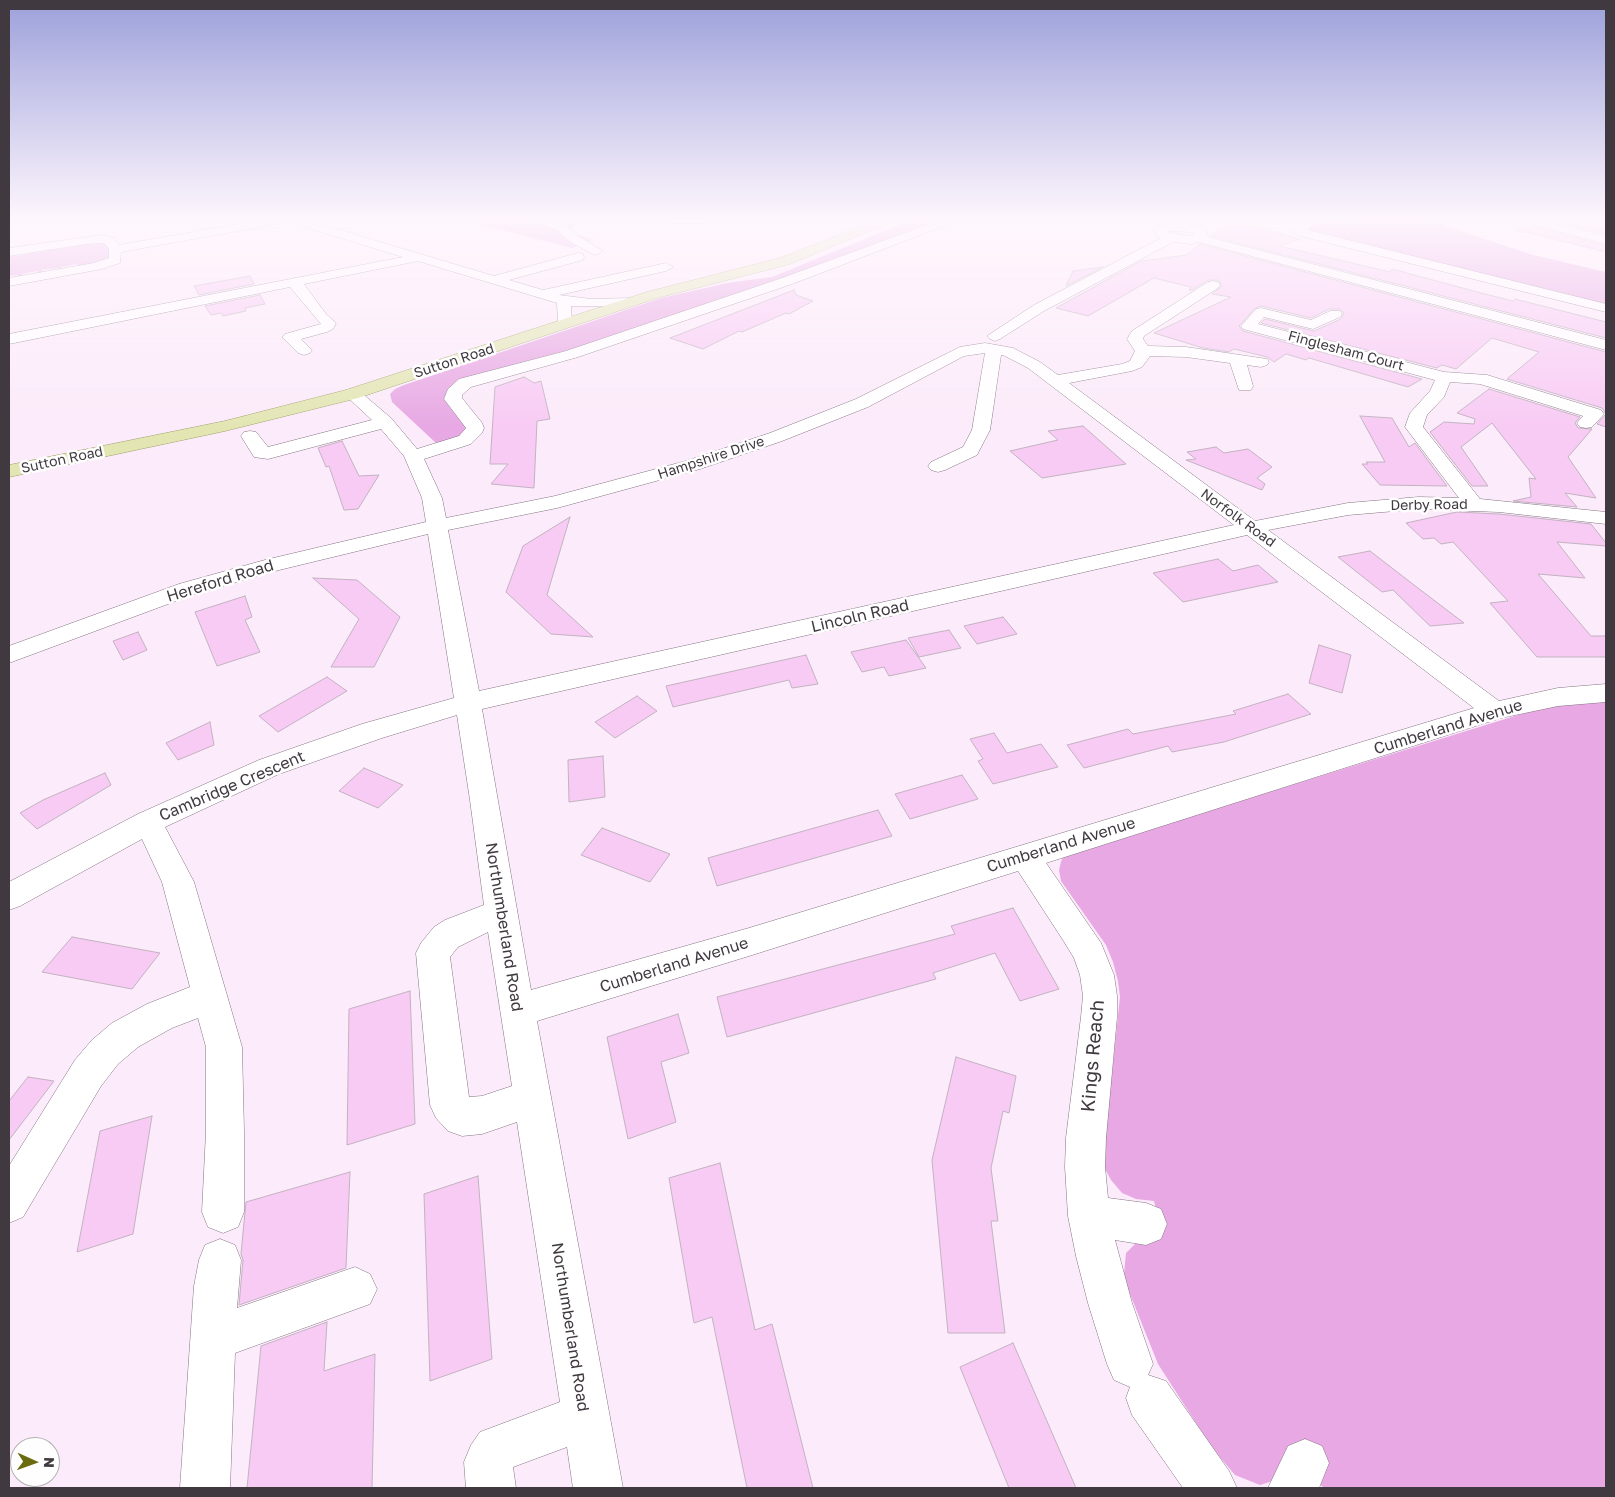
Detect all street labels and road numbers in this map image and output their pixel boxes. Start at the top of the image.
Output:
street label: Finglesham Court [1286,327,1406,375]
street label: Sutton Road [412,340,496,382]
street label: Hampshire Drive [656,433,766,483]
street label: Sutton Road [20,443,104,477]
street label: Norfolk Road [1197,485,1279,551]
street label: Derby Road [1390,496,1468,514]
street label: Hereford Road [164,556,276,606]
street label: Lincoln Road [809,595,911,637]
street label: Cumberland Avenue [1371,695,1525,759]
street label: Cambridge Crescent [156,747,308,825]
street label: Cumberland Avenue [984,813,1138,877]
street label: Northumberland Road [481,841,527,1013]
street label: Cumberland Avenue [597,933,751,997]
street label: Kings Reach [1077,999,1109,1113]
street label: Northumberland Road [547,1241,593,1413]

